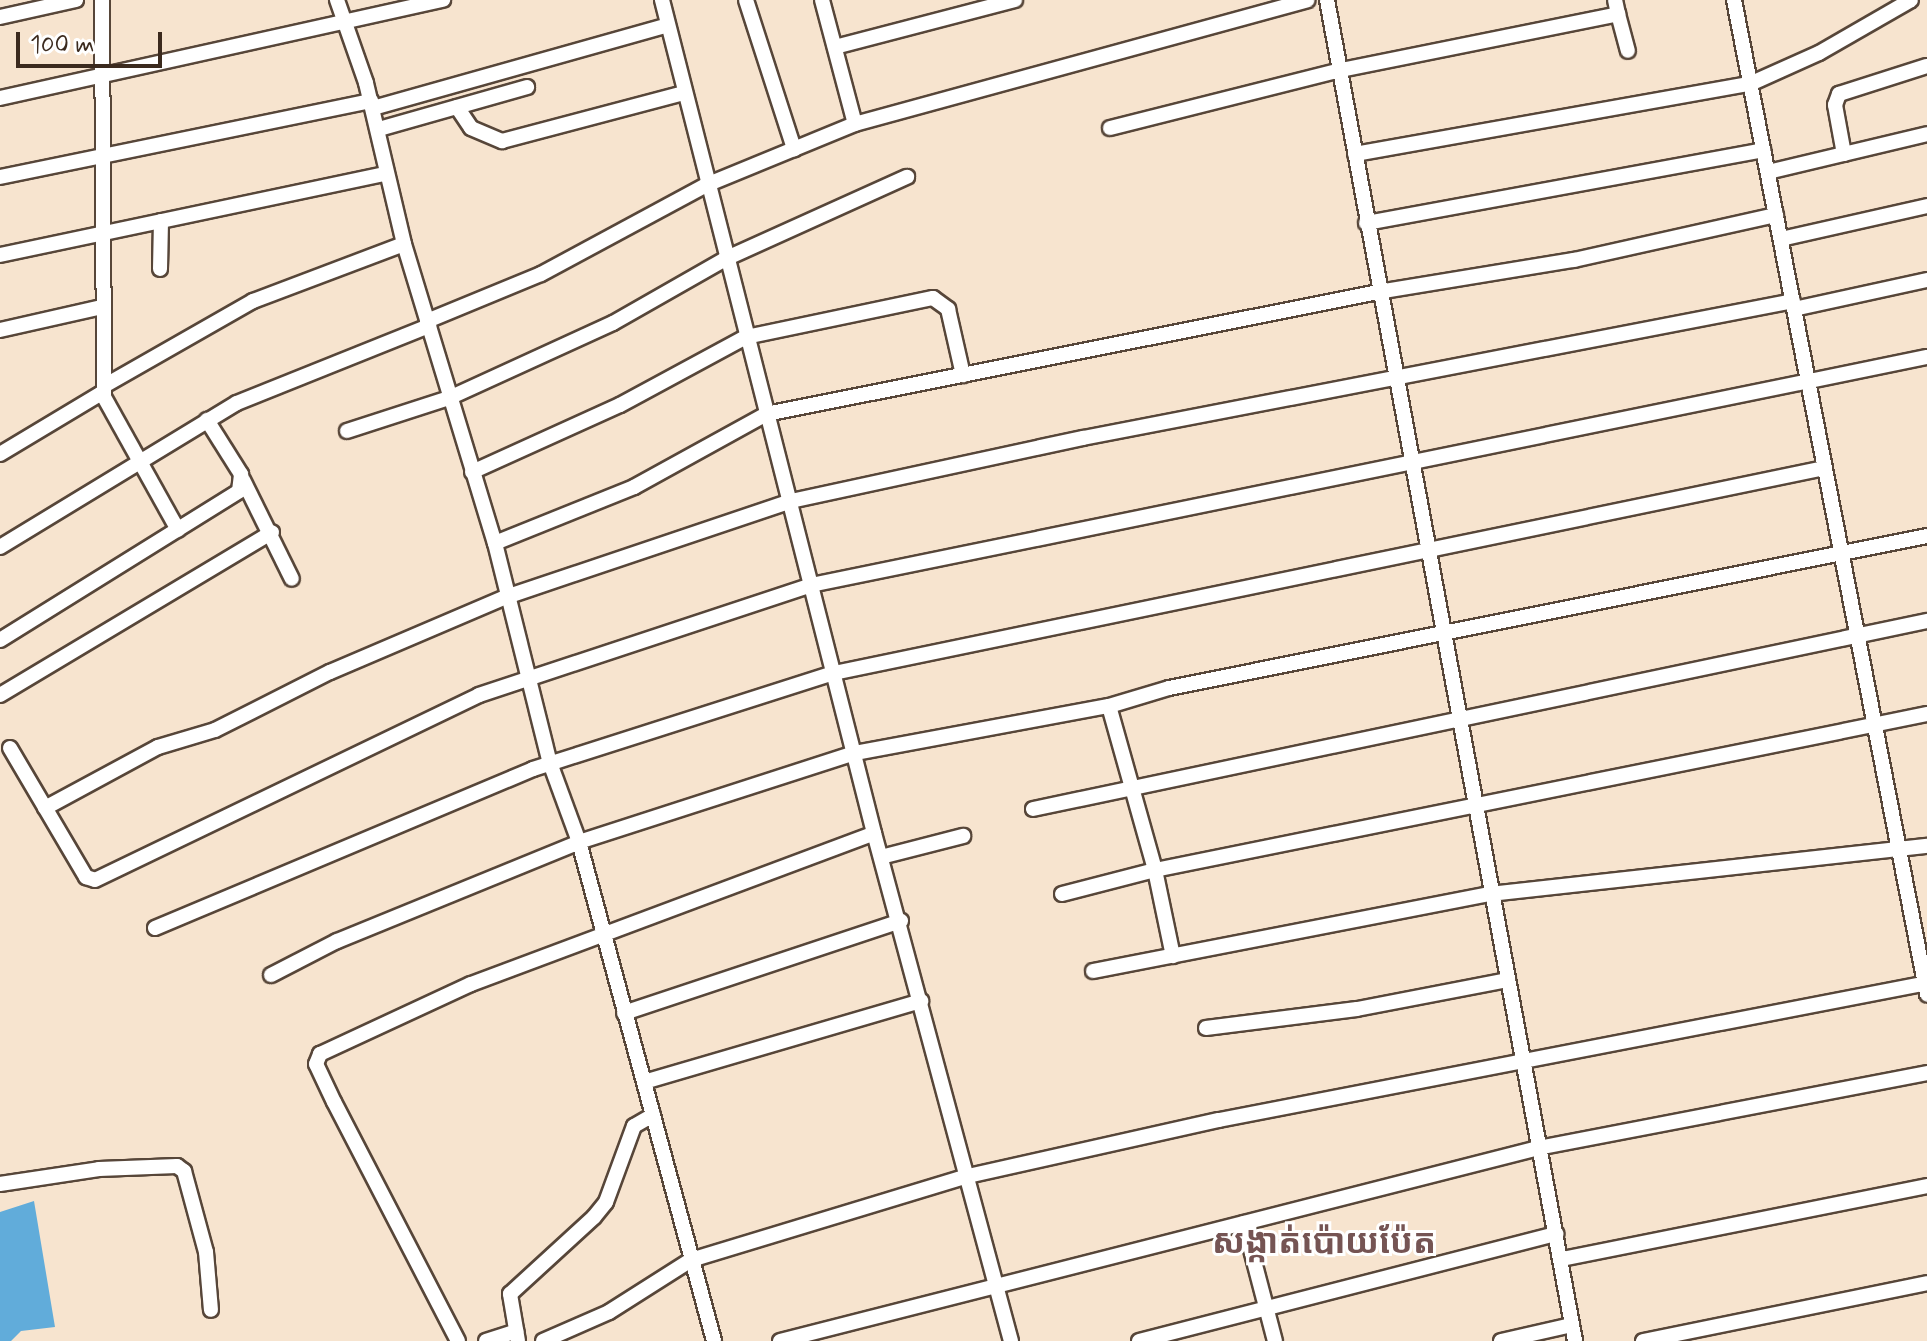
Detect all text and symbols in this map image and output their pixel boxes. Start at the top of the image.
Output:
scale bar [20,16,166,66]
text: 100 m [30,30,94,61]
district label: សង្កាត់ប៉ោយប៉ែត [1212,1224,1436,1264]

